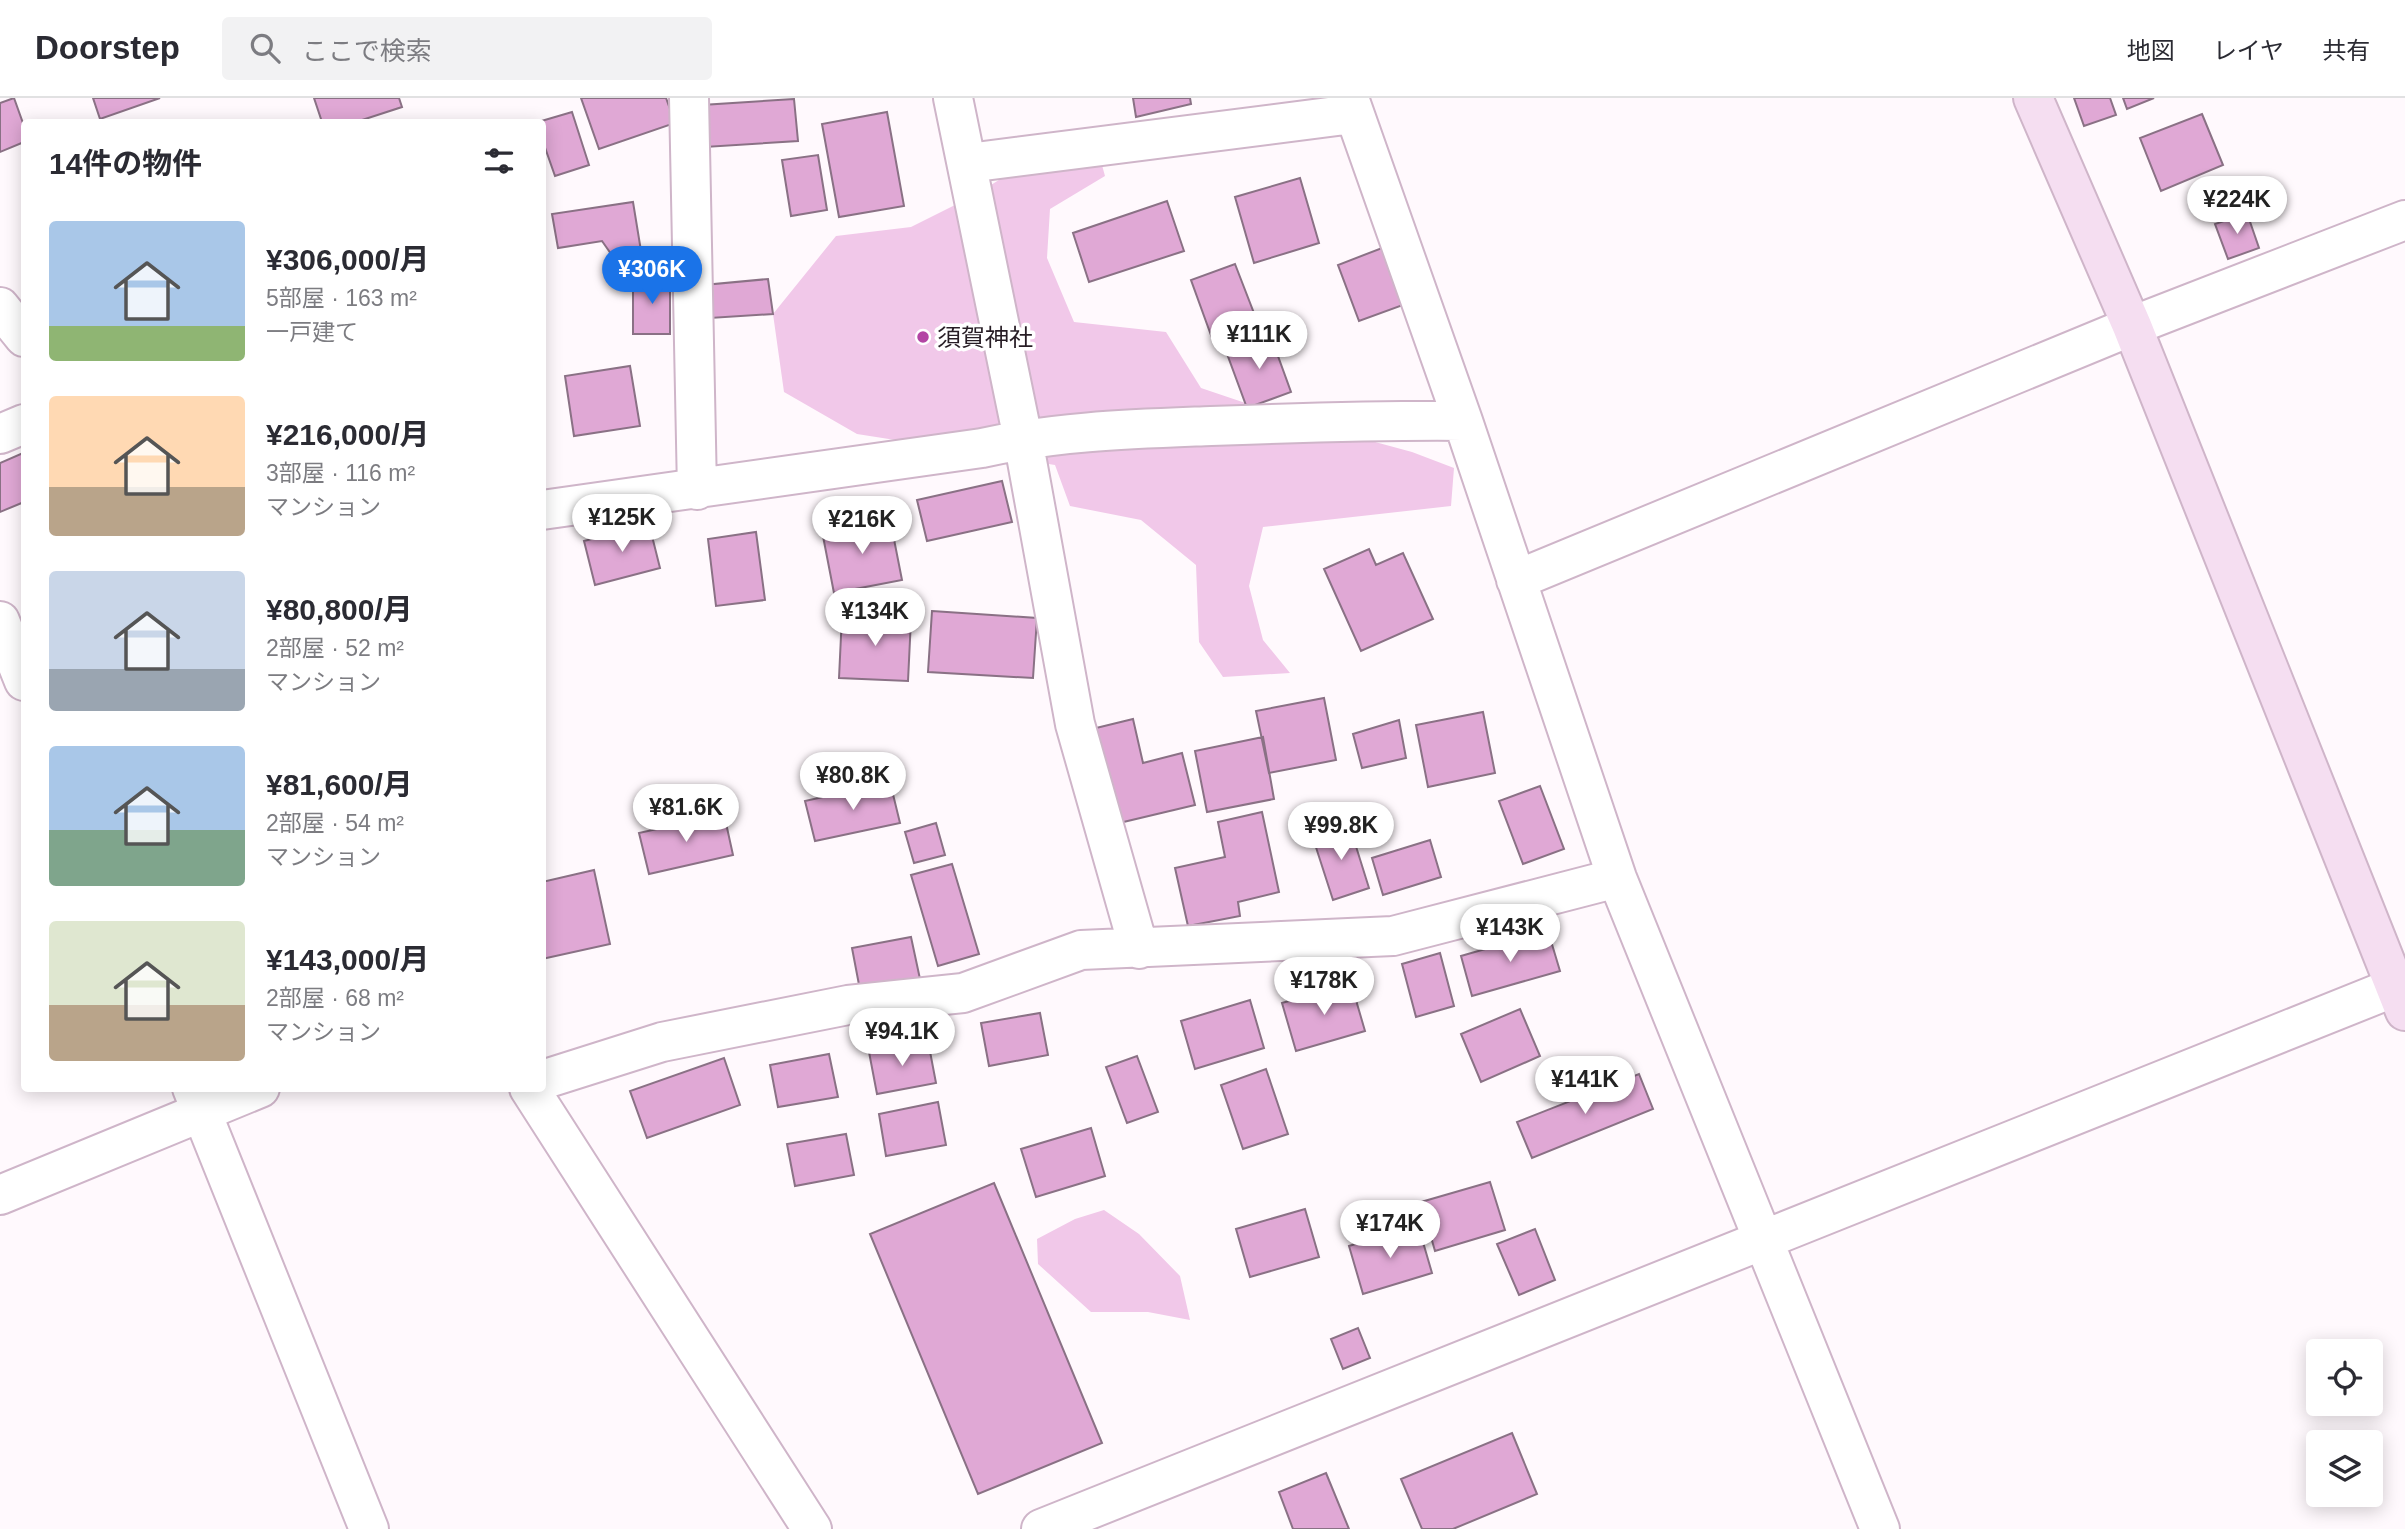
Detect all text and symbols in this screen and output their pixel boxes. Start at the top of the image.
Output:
search box [222,17,712,80]
text: Doorstep [35,29,180,66]
icon: search [246,29,284,67]
text: ここで検索 [302,36,432,66]
text: 地図 [2127,37,2175,64]
text: レイヤ [2213,37,2284,64]
text: 共有 [2322,37,2370,64]
icon: filters [480,142,518,180]
text: 14件の物件 [49,147,202,180]
pin: ¥224K [2188,176,2286,236]
text: ¥224K [2203,186,2271,212]
text: ¥306,000/月 [266,243,429,276]
pin: ¥306K [603,246,701,306]
icon: home [105,249,189,333]
text: ¥306K [618,256,686,282]
text: 5部屋 · 163 m² [266,285,417,311]
pin: ¥111K [1210,312,1308,371]
text: 一戸建て [266,319,358,345]
text: ¥111K [1226,321,1292,347]
place label: 須賀神社 [937,324,1033,351]
marker: 須賀神社 [915,329,931,345]
text: ¥216,000/月 [266,418,429,451]
icon: home [105,424,189,508]
text: 3部屋 · 116 m² [266,460,415,486]
text: マンション [266,494,381,520]
pin: ¥125K [573,494,671,554]
pin: ¥216K [813,496,911,556]
text: ¥125K [588,504,656,530]
text: ¥216K [828,506,896,532]
pin: ¥134K [826,588,924,648]
text: ¥80,800/月 [266,593,413,626]
text: ¥134K [841,598,909,624]
icon: home [105,599,189,683]
text: 2部屋 · 52 m² [266,635,404,661]
text: マンション [266,669,381,695]
pin: ¥80.8K [796,752,910,812]
text: ¥80.8K [816,762,890,788]
text: ¥81,600/月 [266,768,413,801]
icon: home [105,774,189,858]
pin: ¥81.6K [629,784,743,844]
text: ¥81.6K [649,794,723,820]
pin: ¥99.8K [1284,802,1398,862]
text: 2部屋 · 54 m² [266,810,404,836]
text: ¥99.8K [1304,812,1378,838]
text: マンション [266,844,381,870]
pin: ¥143K [1461,904,1559,964]
text: ¥143K [1476,914,1544,940]
text: ¥143,000/月 [266,943,429,976]
icon: home [105,949,189,1033]
pin: ¥178K [1275,958,1373,1017]
text: ¥178K [1290,967,1358,993]
text: 2部屋 · 68 m² [266,985,404,1011]
pin: ¥94.1K [845,1009,959,1068]
text: ¥94.1K [865,1018,939,1044]
text: マンション [266,1019,381,1045]
pin: ¥141K [1536,1056,1634,1116]
text: ¥141K [1551,1066,1619,1092]
pin: ¥174K [1341,1200,1439,1260]
text: ¥174K [1356,1210,1424,1236]
map controls [2306,1339,2383,1507]
button: locate [2306,1339,2383,1416]
button: layers [2306,1430,2383,1507]

